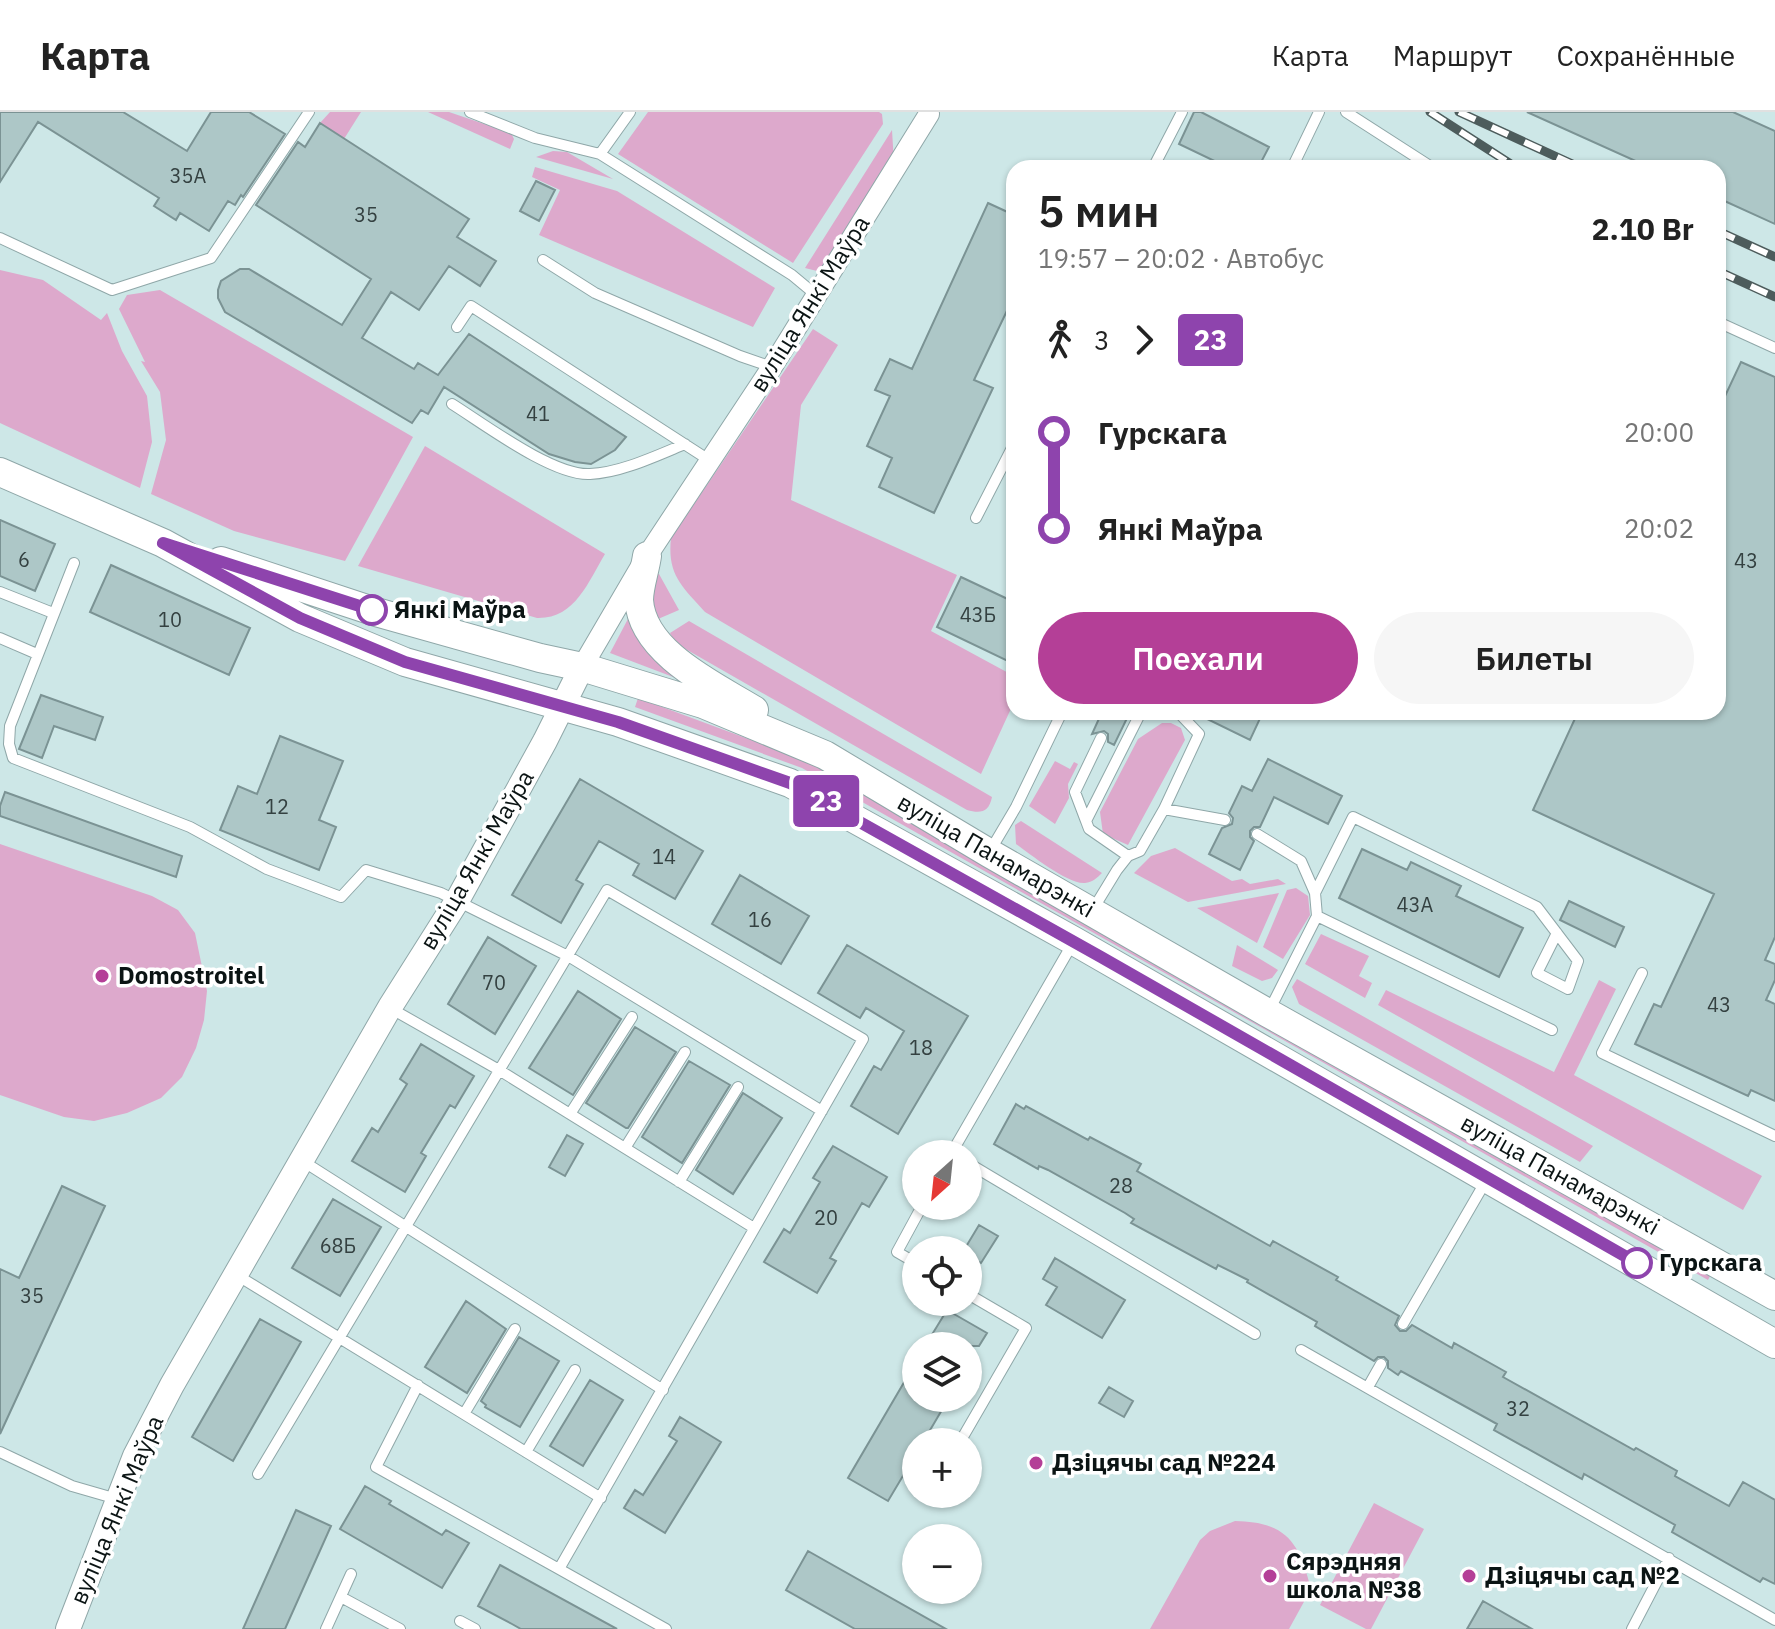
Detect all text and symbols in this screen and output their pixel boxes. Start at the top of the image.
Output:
text: Карта [40,31,150,80]
text: Карта [1272,37,1349,74]
text: Маршрут [1393,37,1512,74]
text: Сохранённые [1556,37,1735,74]
house number: 35А [170,162,207,189]
text: 5 мин [1038,182,1160,239]
house number: 35 [354,201,378,228]
street label: вуліца Янкі Маўра [742,209,876,398]
text: 2.10 Br [1591,209,1694,248]
text: 19:57 – 20:02 · Автобус [1038,241,1324,275]
icon: walk [1038,318,1082,362]
icon: forward [1122,318,1166,362]
text: 23 [1194,321,1227,358]
text: 3 [1094,323,1110,357]
house number: 41 [526,400,550,427]
text: Гурскага [1098,413,1227,452]
text: 20:00 [1624,415,1694,449]
text: Янкі Маўра [1098,509,1263,548]
text: 20:02 [1624,511,1694,545]
house number: 6 [18,546,30,573]
house number: 43 [1734,547,1758,574]
place label: Янкі Маўра [394,593,526,625]
marker: Янкі Маўра [357,595,387,625]
house number: 43Б [960,601,996,628]
house number: 10 [158,606,182,633]
button: Поехали [1038,612,1358,704]
button: Билеты [1374,612,1694,704]
street label: вуліца Янкі Маўра [412,764,541,955]
line badge: 23 [790,775,862,827]
text: 23 [809,782,843,819]
street label: вуліца Панамарэнкі [892,786,1101,925]
house number: 12 [265,793,289,820]
house number: 14 [652,843,676,870]
house number: 43А [1397,891,1434,918]
house number: 16 [748,906,772,933]
place label: Domostroitel [118,959,264,991]
marker: Domostroitel [93,967,111,985]
house number: 70 [482,969,506,996]
house number: 43 [1707,991,1731,1018]
house number: 18 [909,1034,933,1061]
street label: вуліца Панамарэнкі [1455,1106,1666,1242]
north arrow [902,1140,982,1220]
map controls [902,1140,982,1604]
house number: 28 [1109,1172,1133,1199]
house number: 20 [814,1204,838,1231]
house number: 68Б [320,1232,356,1259]
button: locate [902,1236,982,1316]
place label: Гурскага [1659,1246,1762,1278]
marker: Гурскага [1622,1248,1652,1278]
house number: 35 [20,1282,44,1309]
button: layers [902,1332,982,1412]
house number: 32 [1506,1395,1530,1422]
street label: вуліца Янкі Маўра [62,1410,170,1609]
button: + [902,1428,982,1508]
place label: Дзіцячы сад №224 [1052,1446,1276,1478]
marker: Дзіцячы сад №224 [1027,1454,1045,1472]
button: − [902,1524,982,1604]
place label: Сярэдняя школа №38 [1286,1545,1422,1605]
place label: Дзіцячы сад №2 [1485,1559,1680,1591]
marker: Сярэдняя школа №38 [1261,1567,1279,1585]
marker: Дзіцячы сад №2 [1460,1567,1478,1585]

